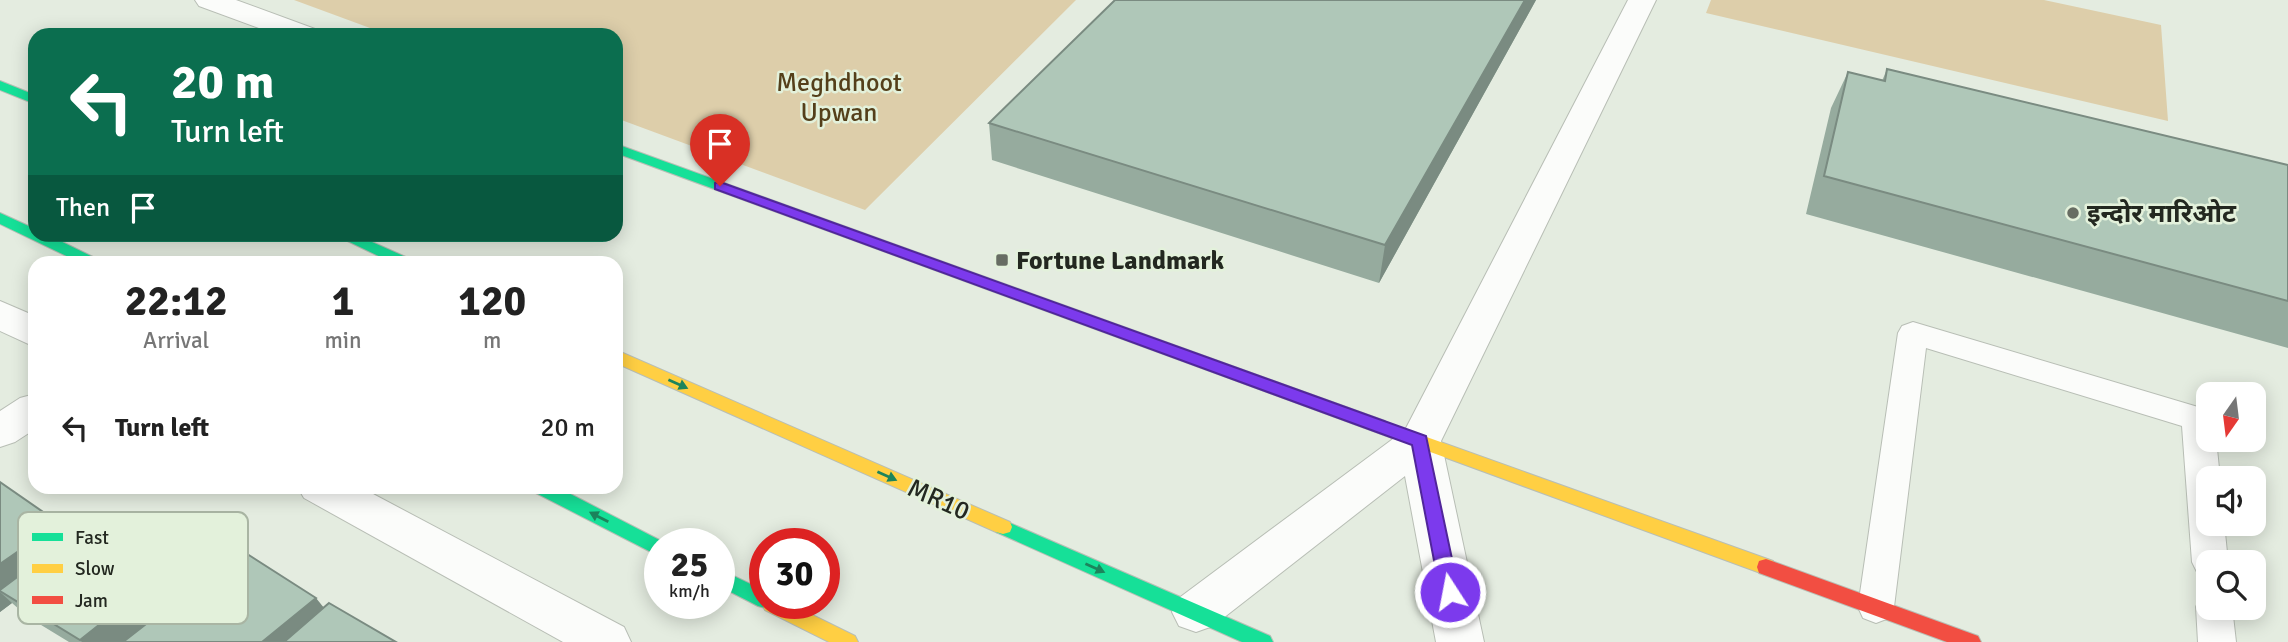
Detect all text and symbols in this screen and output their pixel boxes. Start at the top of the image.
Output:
text: 20 m [171,52,274,112]
icon: left [56,56,147,147]
park label: Meghdhoot Upwan [776,67,902,129]
text: Turn left [171,112,284,151]
pin [690,114,750,186]
icon: arrive [701,125,739,163]
icon: arrive [124,189,162,227]
text: Then [56,192,110,224]
place label: इन्दोर मारिओट [2087,198,2237,230]
marker: इन्दोर मारिओट [2065,205,2081,221]
place label: Fortune Landmark [1016,245,1225,277]
marker: Fortune Landmark [994,252,1010,268]
text: 22:12 [125,276,228,327]
text: 1 [332,276,354,327]
text: 120 [458,276,526,327]
text: Arrival [143,326,209,355]
text: min [324,326,362,355]
text: m [483,326,501,355]
one-way arrow [668,379,689,390]
north arrow [2196,382,2266,452]
map controls [2196,382,2266,620]
icon: left [56,409,94,447]
text: Turn left [115,412,209,444]
text: 20 m [540,412,595,444]
button: sound [2196,466,2266,536]
one-way arrow [876,471,897,482]
street label: MR10 [903,472,975,528]
legend [18,512,248,624]
one-way arrow [589,512,609,523]
text: Fast [75,526,109,550]
speed limit sign: 30 [749,528,840,619]
text: 25 [671,543,708,586]
button: search [2196,550,2266,620]
position arrow [1413,555,1487,629]
text: Slow [75,557,115,581]
one-way arrow [1084,563,1105,574]
text: km/h [669,580,710,602]
text: Jam [75,589,108,613]

